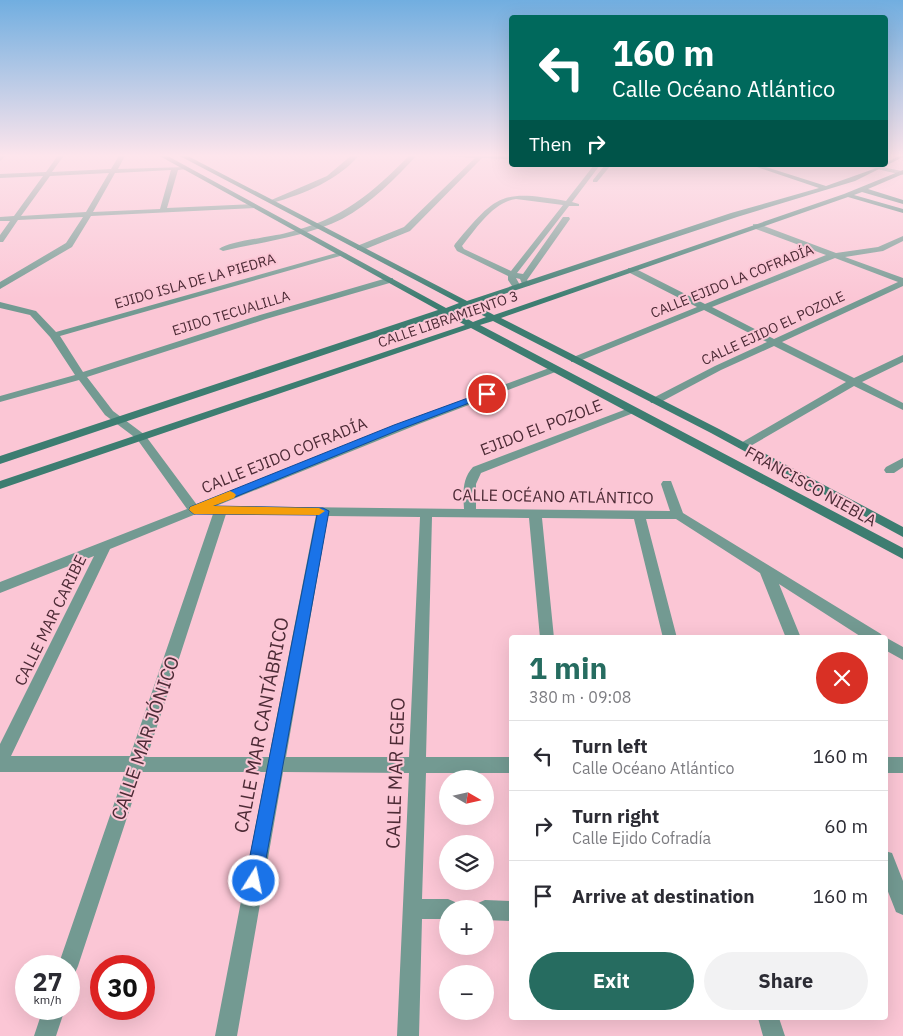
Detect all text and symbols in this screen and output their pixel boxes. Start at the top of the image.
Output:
text: 160 m [612,30,715,76]
icon: left [529,35,594,100]
text: Calle Océano Atlántico [612,74,835,103]
icon: right [582,130,610,158]
text: Then [529,132,572,156]
street label: CALLE EJIDO LA COFRADÍA [648,239,816,322]
street label: EJIDO ISLA DE LA PIEDRA [112,249,278,313]
street label: EJIDO TECUALILLA [170,287,292,339]
street label: CALLE LIBRAMIENTO 3 [375,287,521,351]
street label: CALLE EJIDO EL POZOLE [698,287,848,369]
pin [466,373,508,415]
icon: arrive [473,380,501,408]
street label: EJIDO EL POZOLE [477,395,605,459]
street label: CALLE EJIDO COFRADÍA [198,412,370,497]
street label: FRANCISCO NIEBLA [742,442,880,530]
street label: CALLE OCÉANO ATLÁNTICO [452,483,654,508]
street label: CALLE MAR CARIBE [10,551,90,689]
street label: CALLE MAR CANTÁBRICO [228,615,294,835]
text: 1 min [529,648,607,687]
button: close [816,652,868,704]
street label: CALLE MAR JÓNICO [106,653,184,823]
text: 380 m · 09:08 [529,687,631,707]
street label: CALLE MAR EGEO [380,697,410,849]
text: Turn left [572,734,648,758]
icon: left [529,742,557,770]
text: 160 m [813,744,868,768]
text: Calle Océano Atlántico [572,758,734,778]
north arrow [439,770,494,825]
map controls [439,770,494,1020]
text: Turn right [572,804,659,828]
icon: right [529,812,557,840]
text: 60 m [824,814,868,838]
text: Calle Ejido Cofradía [572,828,711,848]
button: layers [439,835,494,890]
position arrow [227,854,279,906]
icon: arrive [529,882,557,910]
text: Arrive at destination [572,884,755,908]
text: 160 m [813,884,868,908]
button: + [439,900,494,955]
button: Exit [529,952,694,1010]
button: Share [704,952,868,1010]
speed limit sign: 30 [90,955,155,1020]
text: 27 [32,965,63,998]
button: − [439,965,494,1020]
text: km/h [33,992,62,1007]

